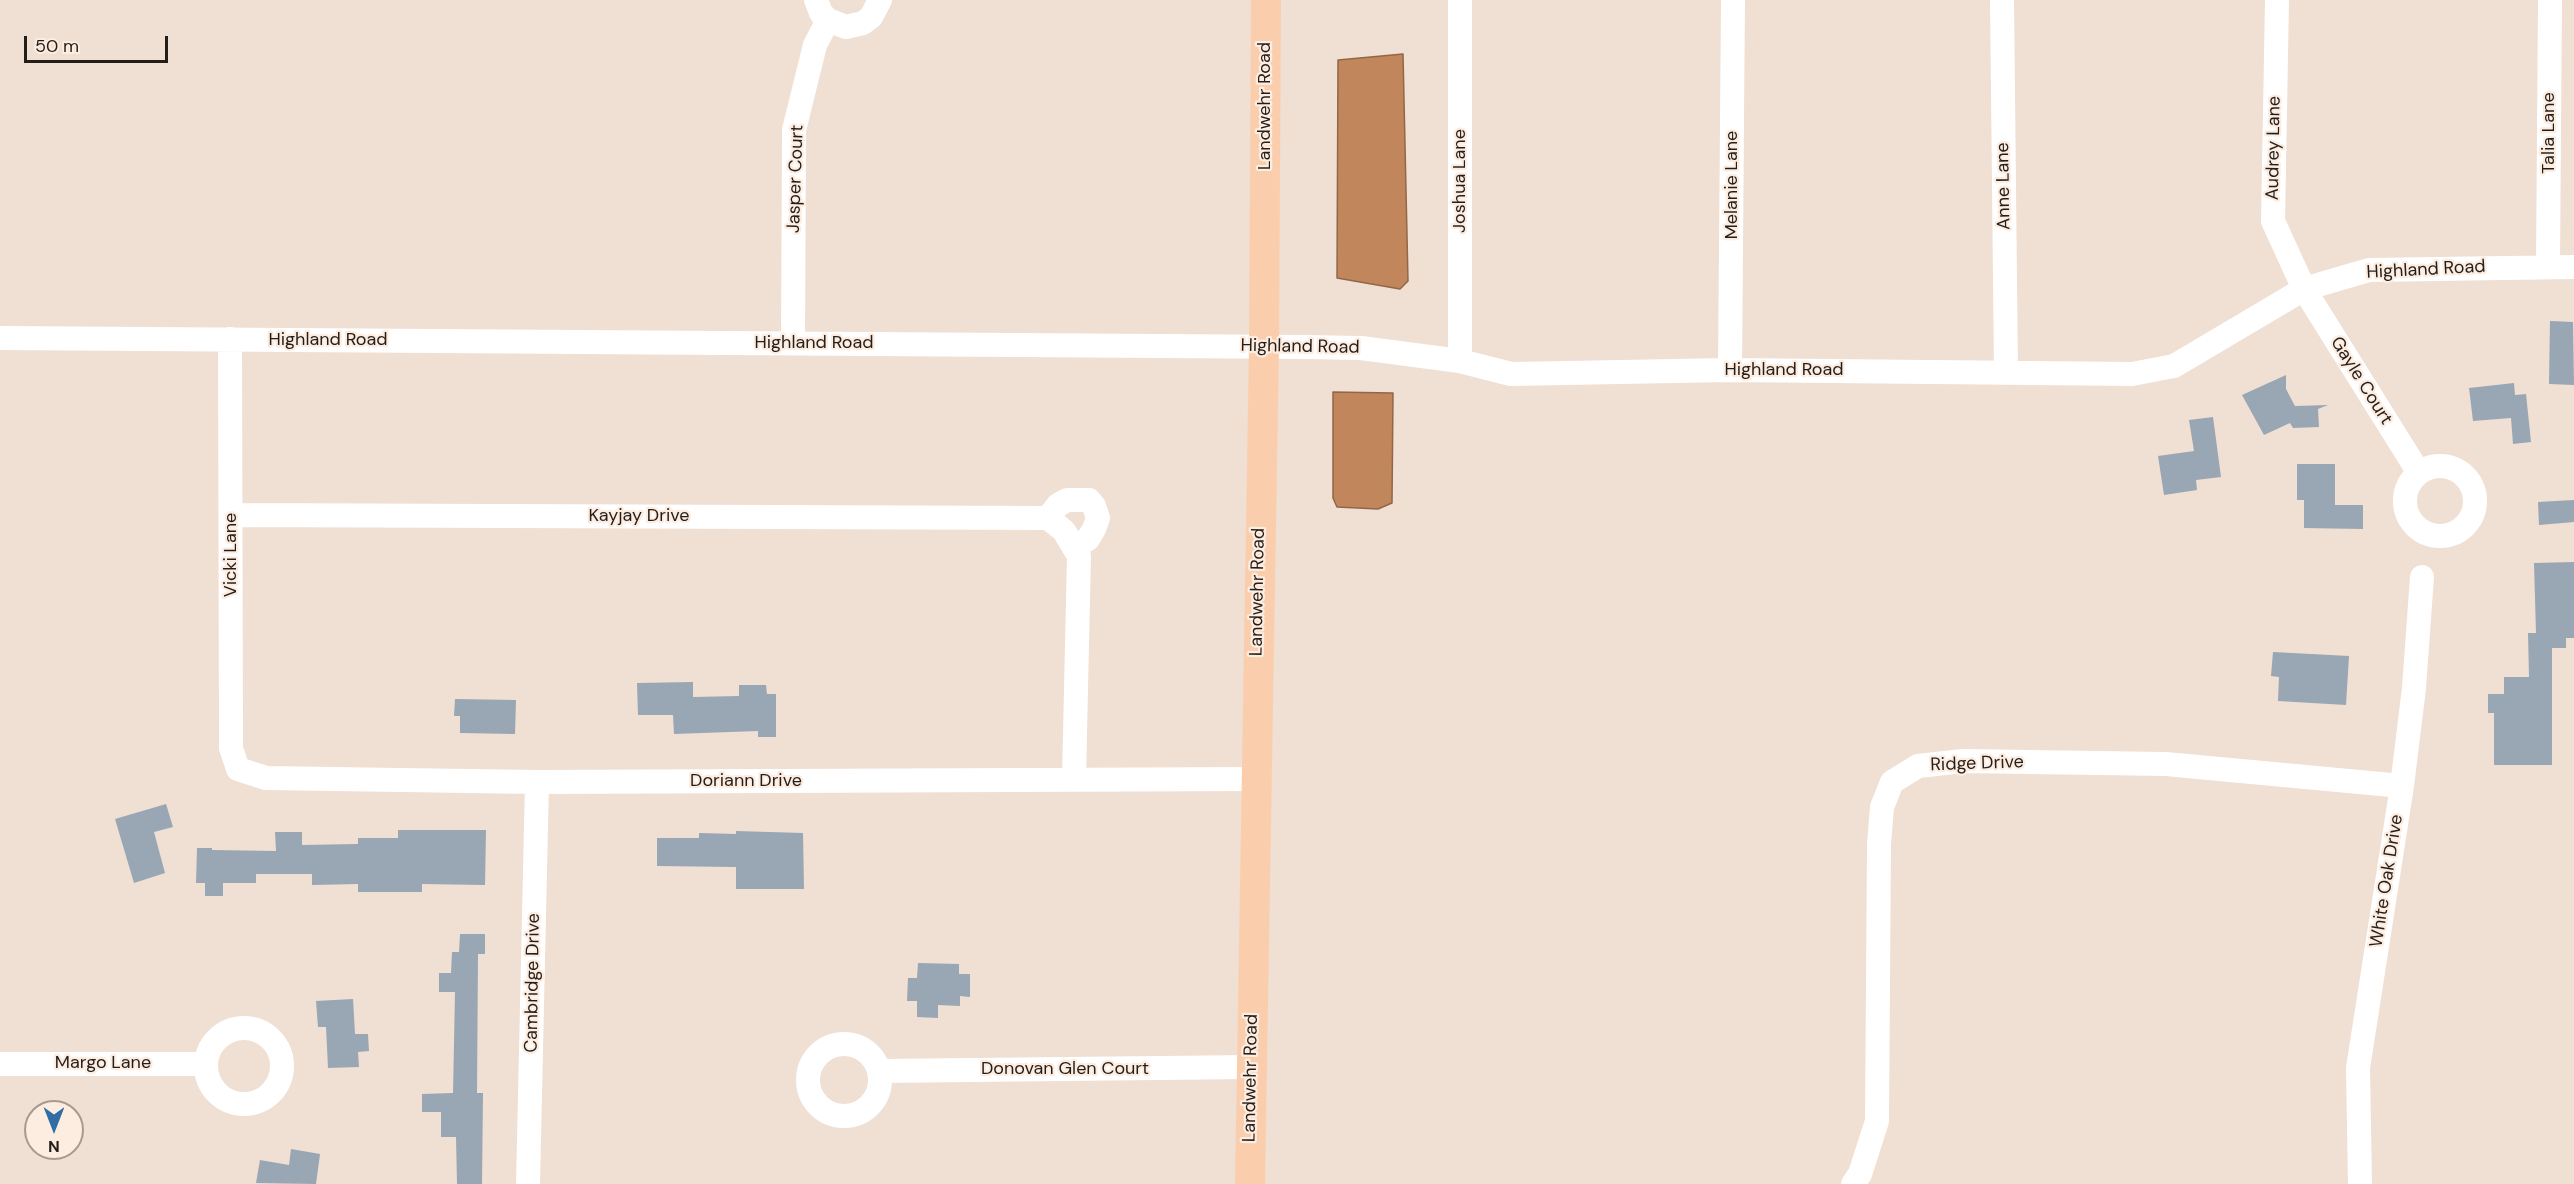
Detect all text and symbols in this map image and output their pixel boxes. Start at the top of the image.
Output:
scale bar [27,24,171,62]
text: 50 m [35,34,79,58]
street label: Landwehr Road [1254,42,1276,170]
street label: Talia Lane [2538,92,2560,174]
street label: Audrey Lane [2262,96,2286,200]
street label: Jasper Court [783,124,809,234]
street label: Joshua Lane [1449,129,1471,233]
street label: Melanie Lane [1721,131,1743,239]
street label: Anne Lane [1992,142,2016,230]
street label: Highland Road [2366,256,2486,284]
street label: Highland Road [268,329,388,351]
street label: Highland Road [754,332,874,354]
street label: Gayle Court [2325,333,2397,429]
street label: Highland Road [1240,335,1360,359]
street label: Highland Road [1724,359,1844,381]
street label: Kayjay Drive [589,505,689,527]
street label: Vicki Lane [220,513,242,597]
street label: Landwehr Road [1246,528,1270,656]
street label: Ridge Drive [1930,752,2024,776]
street label: Doriann Drive [690,770,802,792]
street label: White Oak Drive [2366,813,2408,949]
street label: Cambridge Drive [521,913,545,1053]
street label: Landwehr Road [1239,1014,1263,1142]
street label: Margo Lane [55,1052,151,1074]
street label: Donovan Glen Court [981,1058,1149,1080]
north arrow [24,1100,84,1160]
text: N [48,1136,60,1157]

